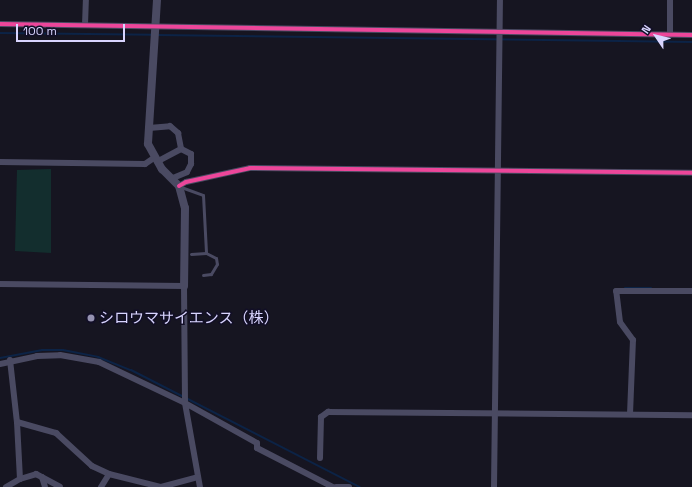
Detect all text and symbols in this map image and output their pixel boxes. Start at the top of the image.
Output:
scale bar [18,16,127,42]
north arrow [636,16,676,56]
text: N [638,22,654,36]
text: 100 m [23,23,57,39]
place label: シロウマサイエンス（株） [99,309,279,327]
marker: シロウマサイエンス（株） [86,313,96,323]

